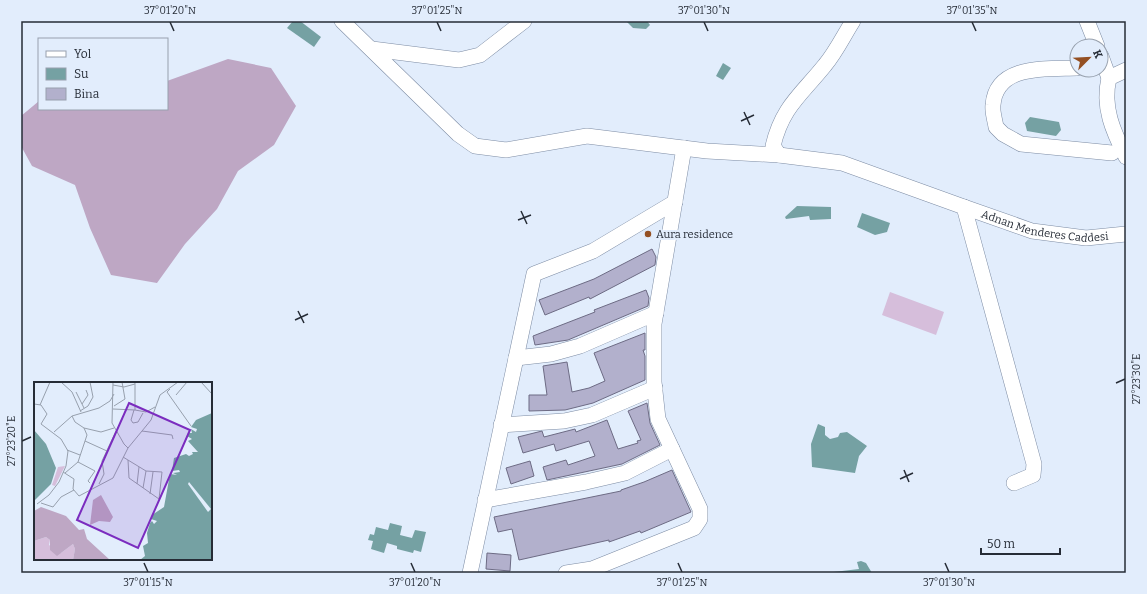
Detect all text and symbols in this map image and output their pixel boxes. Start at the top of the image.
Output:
text: 37°01'20"N [144,5,196,17]
text: 37°01'25"N [412,5,462,17]
text: 37°01'30"N [678,5,730,17]
text: 37°01'35"N [946,5,998,17]
legend [38,38,168,110]
north arrow [1069,38,1109,78]
text: Yol [74,47,92,61]
text: K [1090,48,1105,60]
text: Su [74,67,89,81]
text: Bina [74,87,100,101]
street label: Adnan Menderes Caddesi [980,208,1110,245]
place label: Aura residence [656,228,733,241]
marker: Aura residence [643,229,653,239]
text: 27°23'30"E [1131,354,1143,404]
inset map [34,382,212,560]
text: 27°23'20"E [6,416,18,466]
scale bar [981,530,1060,556]
text: 50 m [987,537,1016,551]
text: 37°01'15"N [123,577,173,589]
text: 37°01'20"N [389,577,441,589]
text: 37°01'25"N [657,577,707,589]
text: 37°01'30"N [923,577,975,589]

